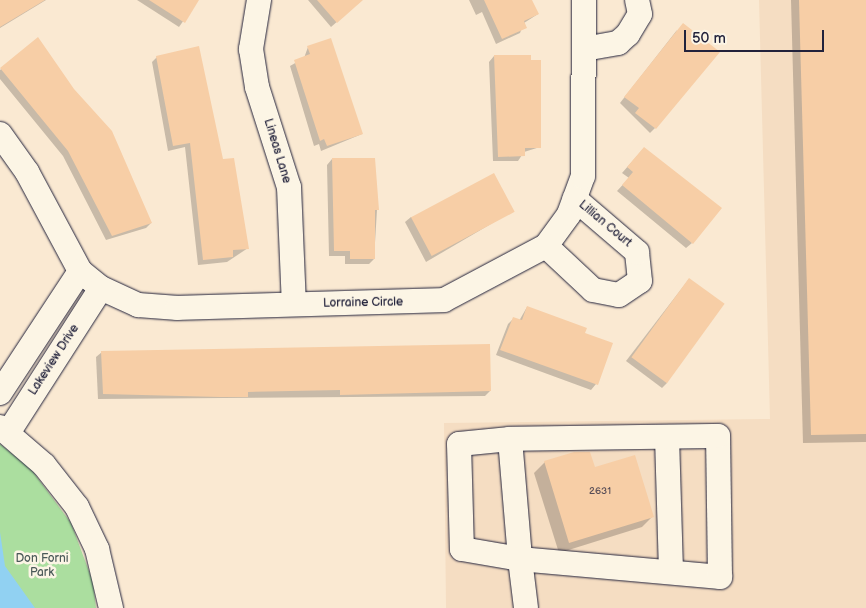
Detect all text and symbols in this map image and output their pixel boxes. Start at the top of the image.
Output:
scale bar [686,20,826,52]
text: 50 m [692,29,726,48]
street label: Lineas Lane [260,117,294,185]
street label: Lillian Court [576,198,634,250]
street label: Lorraine Circle [323,295,403,311]
street label: Lakeview Drive [26,322,82,398]
house number: 2631 [589,486,611,498]
park label: Don Forni Park [16,552,68,580]

